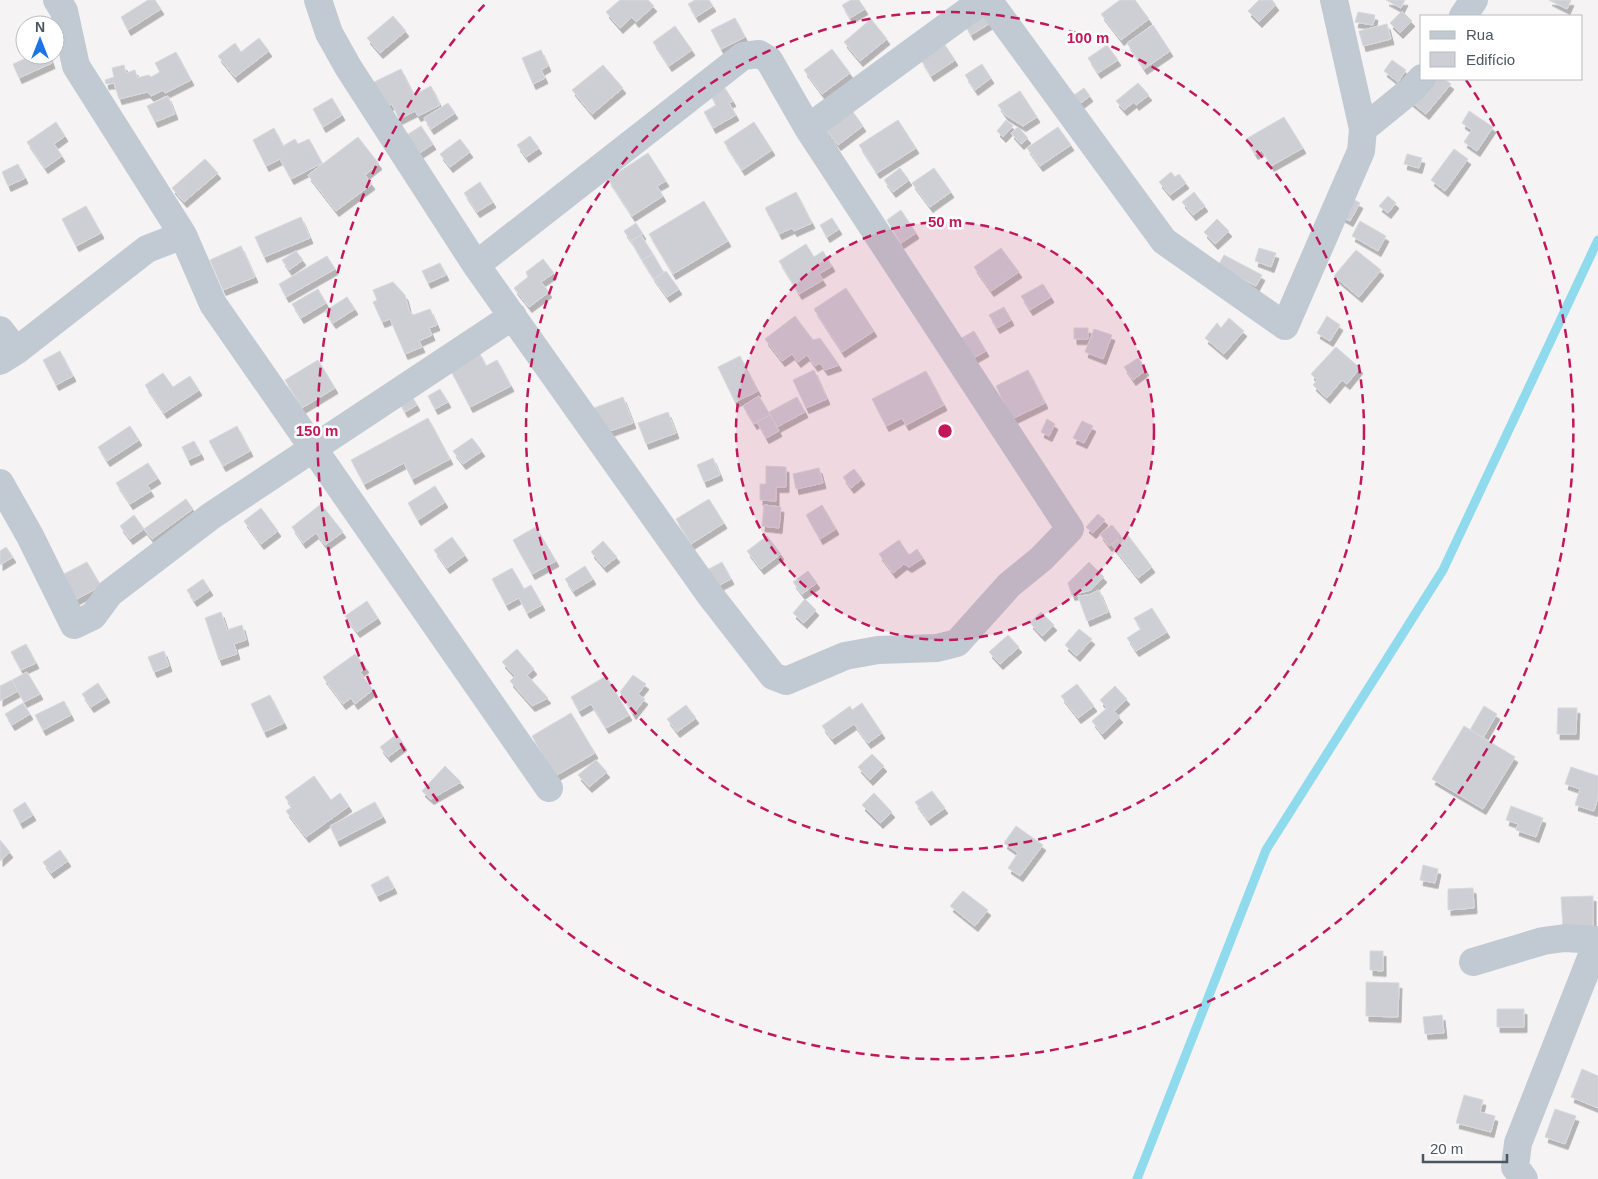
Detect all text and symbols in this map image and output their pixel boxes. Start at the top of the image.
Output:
north arrow [15,15,65,65]
legend [1420,15,1583,80]
text: N [35,19,45,35]
text: Rua [1466,26,1494,43]
text: 100 m [1067,29,1109,46]
text: Edifício [1466,51,1515,68]
text: 50 m [928,213,962,230]
text: 150 m [296,422,338,439]
centre of rings [936,422,954,440]
scale bar [1423,1132,1507,1164]
text: 20 m [1430,1140,1463,1157]

